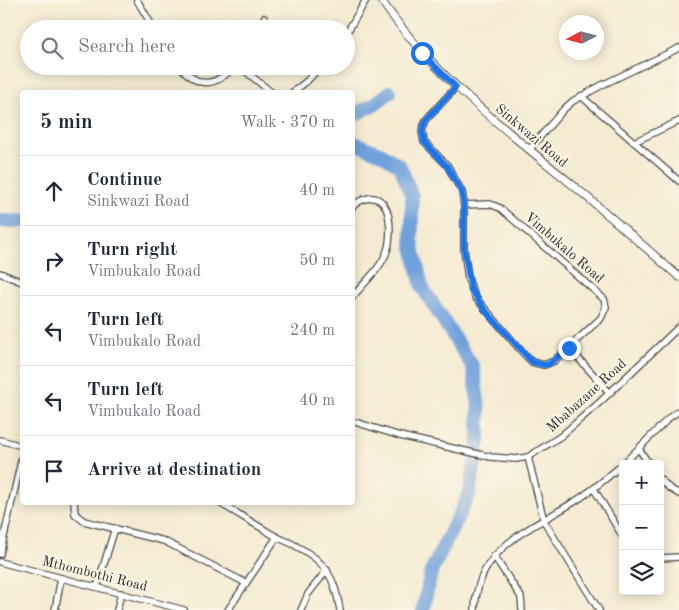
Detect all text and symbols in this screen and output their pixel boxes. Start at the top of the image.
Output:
north arrow [559,15,604,60]
search box [20,20,355,75]
icon: search [38,34,66,62]
text: Search here [78,38,175,57]
route start [411,42,434,65]
street label: Sinkwazi Road [493,102,570,170]
text: 5 min [40,112,93,133]
text: Walk · 370 m [240,115,335,131]
text: Continue [87,171,162,190]
icon: ahead [40,177,68,205]
text: 40 m [299,183,335,199]
text: Sinkwazi Road [87,194,190,210]
street label: Vimbukalo Road [522,210,607,286]
text: Turn right [87,241,177,260]
icon: right [40,247,68,275]
text: 50 m [299,253,335,269]
text: Vimbukalo Road [87,264,201,280]
text: Turn left [87,311,164,330]
icon: left [40,317,68,345]
text: 240 m [290,323,335,339]
text: Vimbukalo Road [87,334,201,350]
route end [558,337,581,360]
street label: Mbabazane Road [544,356,629,435]
text: Turn left [87,381,164,400]
icon: left [40,387,68,415]
text: 40 m [299,393,335,409]
text: Vimbukalo Road [87,404,201,420]
icon: arrive [40,457,68,485]
map controls [619,460,664,595]
button: + [619,460,664,505]
text: Arrive at destination [87,461,261,480]
button: − [619,505,664,550]
button: layers [619,550,664,595]
street label: Mthombothi Road [41,554,149,594]

